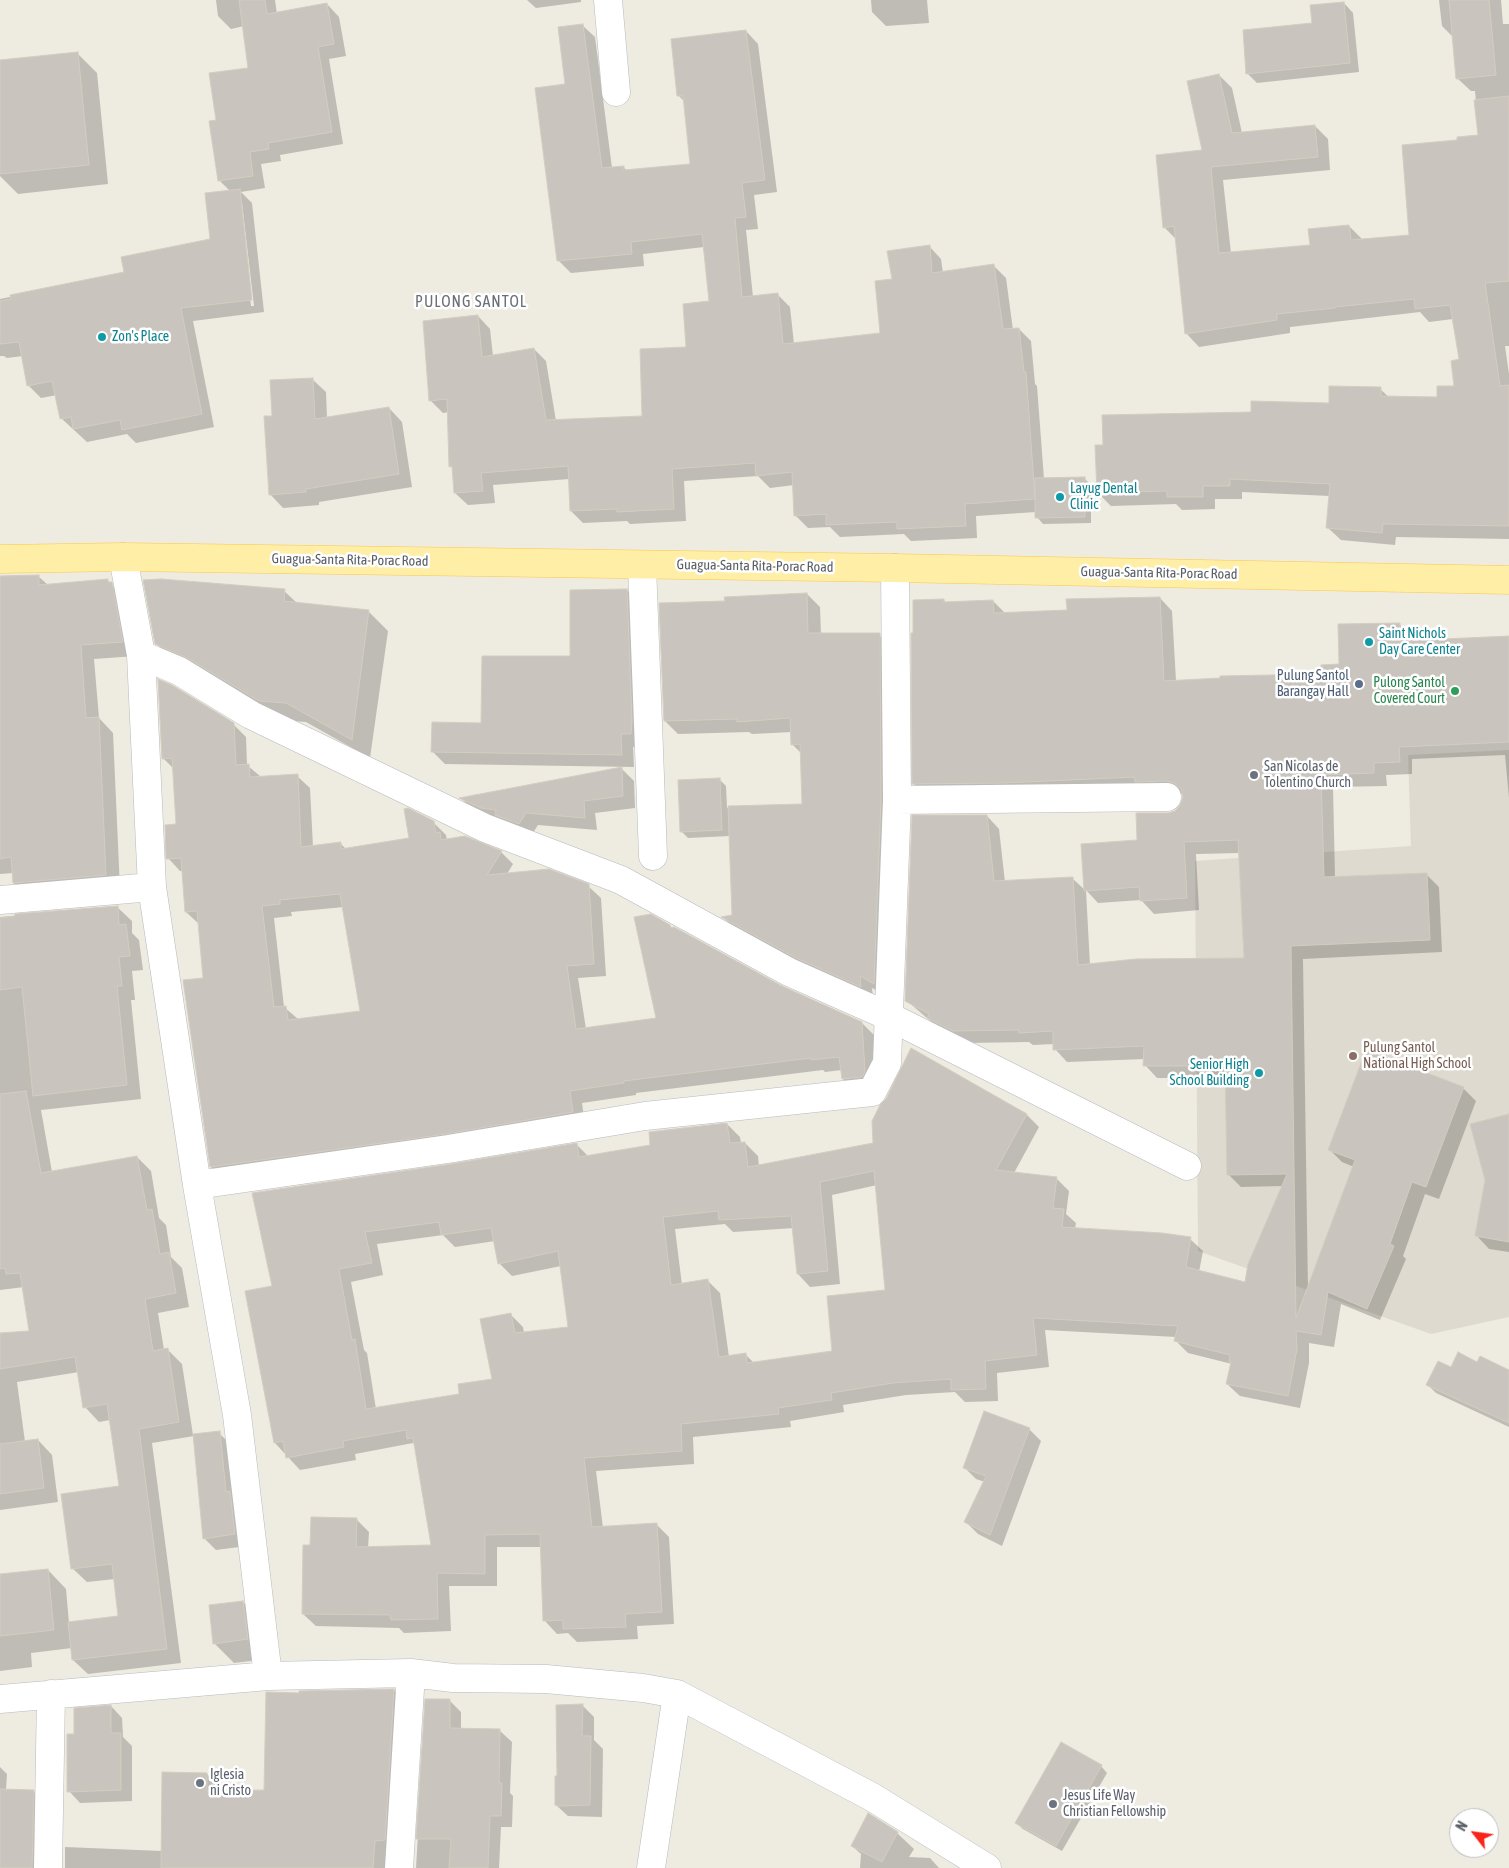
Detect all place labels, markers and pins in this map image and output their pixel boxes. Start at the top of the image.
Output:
place label: Zon's Place [112,329,169,345]
marker: Zon's Place [96,331,108,343]
place label: Layug Dental Clinic [1070,481,1138,514]
marker: Layug Dental Clinic [1054,491,1066,503]
place label: Saint Nichols Day Care Center [1379,626,1460,658]
marker: Saint Nichols Day Care Center [1363,636,1375,648]
place label: Pulung Santol Barangay Hall [1277,668,1349,700]
place label: Pulong Santol Covered Court [1373,675,1445,708]
marker: Pulung Santol Barangay Hall [1353,678,1365,690]
marker: Pulong Santol Covered Court [1449,685,1461,697]
place label: San Nicolas de Tolentino Church [1264,759,1351,792]
marker: San Nicolas de Tolentino Church [1248,769,1260,781]
place label: Pulung Santol National High School [1363,1040,1471,1072]
marker: Pulung Santol National High School [1347,1050,1359,1062]
place label: Senior High School Building [1170,1057,1249,1090]
marker: Senior High School Building [1253,1067,1265,1079]
place label: Iglesia ni Cristo [210,1767,251,1800]
marker: Iglesia ni Cristo [194,1777,206,1789]
place label: Jesus Life Way Christian Fellowship [1063,1788,1166,1820]
marker: Jesus Life Way Christian Fellowship [1047,1798,1059,1810]

